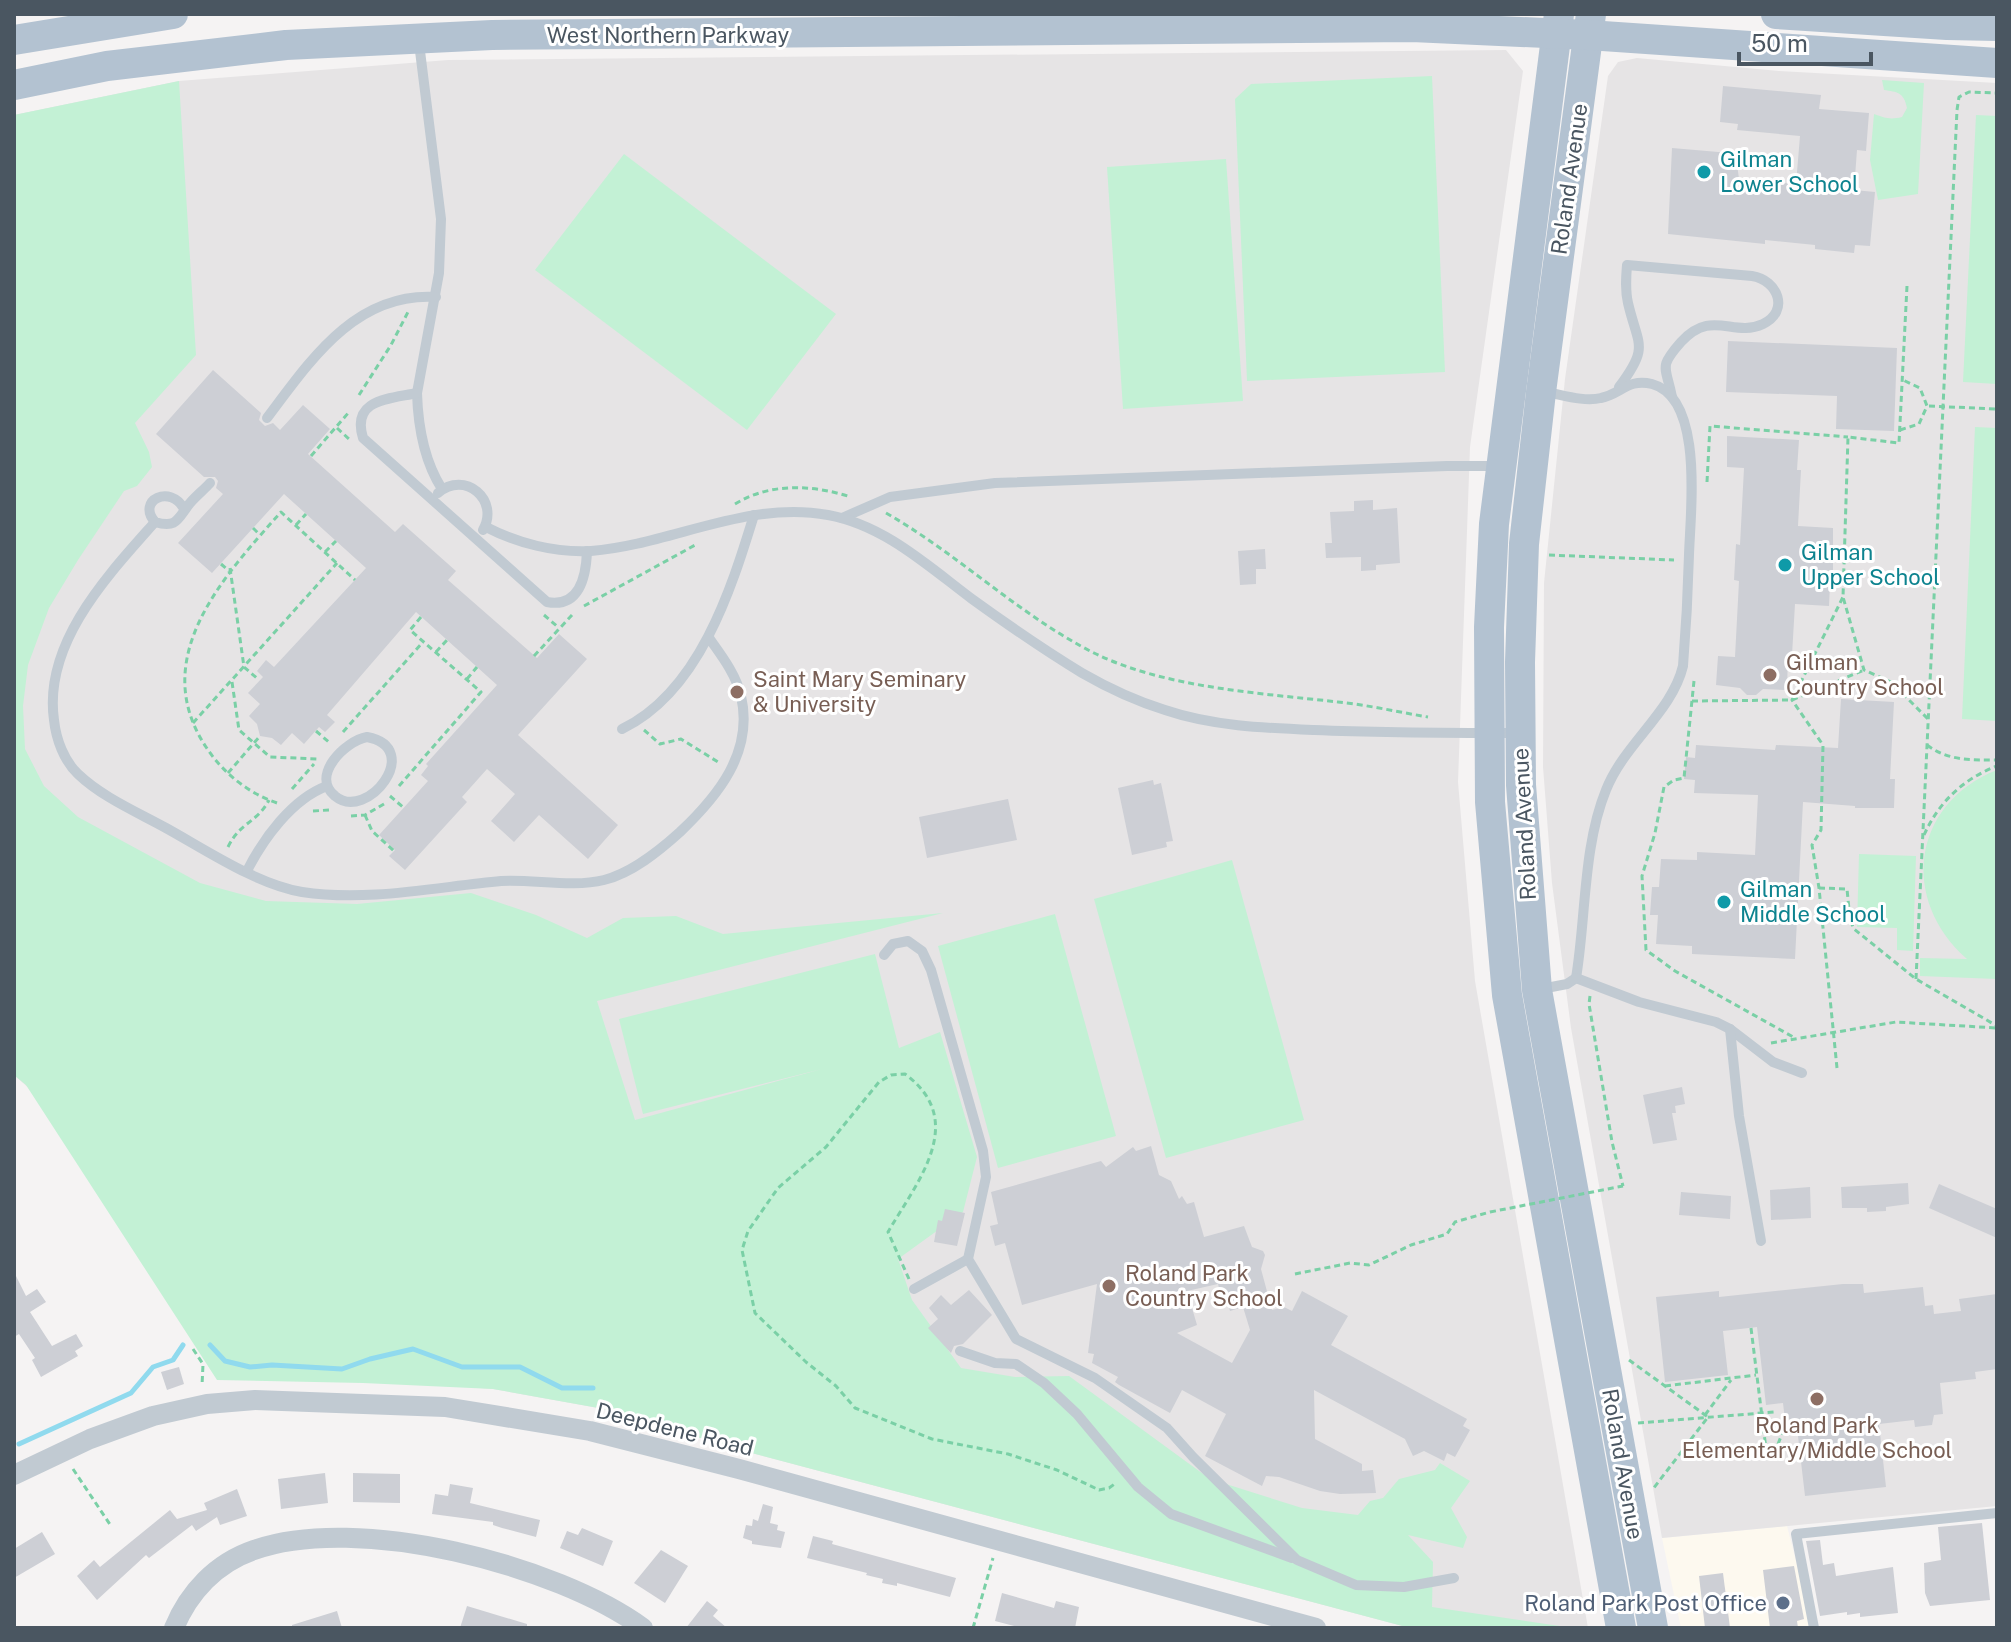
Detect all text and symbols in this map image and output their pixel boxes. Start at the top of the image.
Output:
scale bar [1739,16,1871,66]
street label: West Northern Parkway [547,22,789,48]
text: 50 m [1751,29,1808,57]
street label: Roland Avenue [1546,102,1592,256]
place label: Gilman Lower School [1720,146,1859,197]
marker: Gilman Lower School [1695,163,1713,181]
place label: Gilman Upper School [1801,539,1940,590]
marker: Gilman Upper School [1776,556,1794,574]
place label: Gilman Country School [1786,649,1944,700]
place label: Saint Mary Seminary & University [753,666,967,717]
marker: Gilman Country School [1761,666,1779,684]
marker: Saint Mary Seminary & University [728,683,746,701]
street label: Roland Avenue [1507,747,1541,901]
place label: Gilman Middle School [1740,876,1886,927]
marker: Gilman Middle School [1715,893,1733,911]
place label: Roland Park Country School [1125,1260,1283,1311]
marker: Roland Park Country School [1100,1277,1118,1295]
street label: Roland Avenue [1597,1387,1649,1541]
marker: Roland Park Elementary/Middle School [1808,1390,1826,1408]
street label: Deepdene Road [594,1397,756,1461]
place label: Roland Park Elementary/Middle School [1682,1412,1952,1463]
place label: Roland Park Post Office [1524,1590,1767,1616]
marker: Roland Park Post Office [1774,1594,1792,1612]

